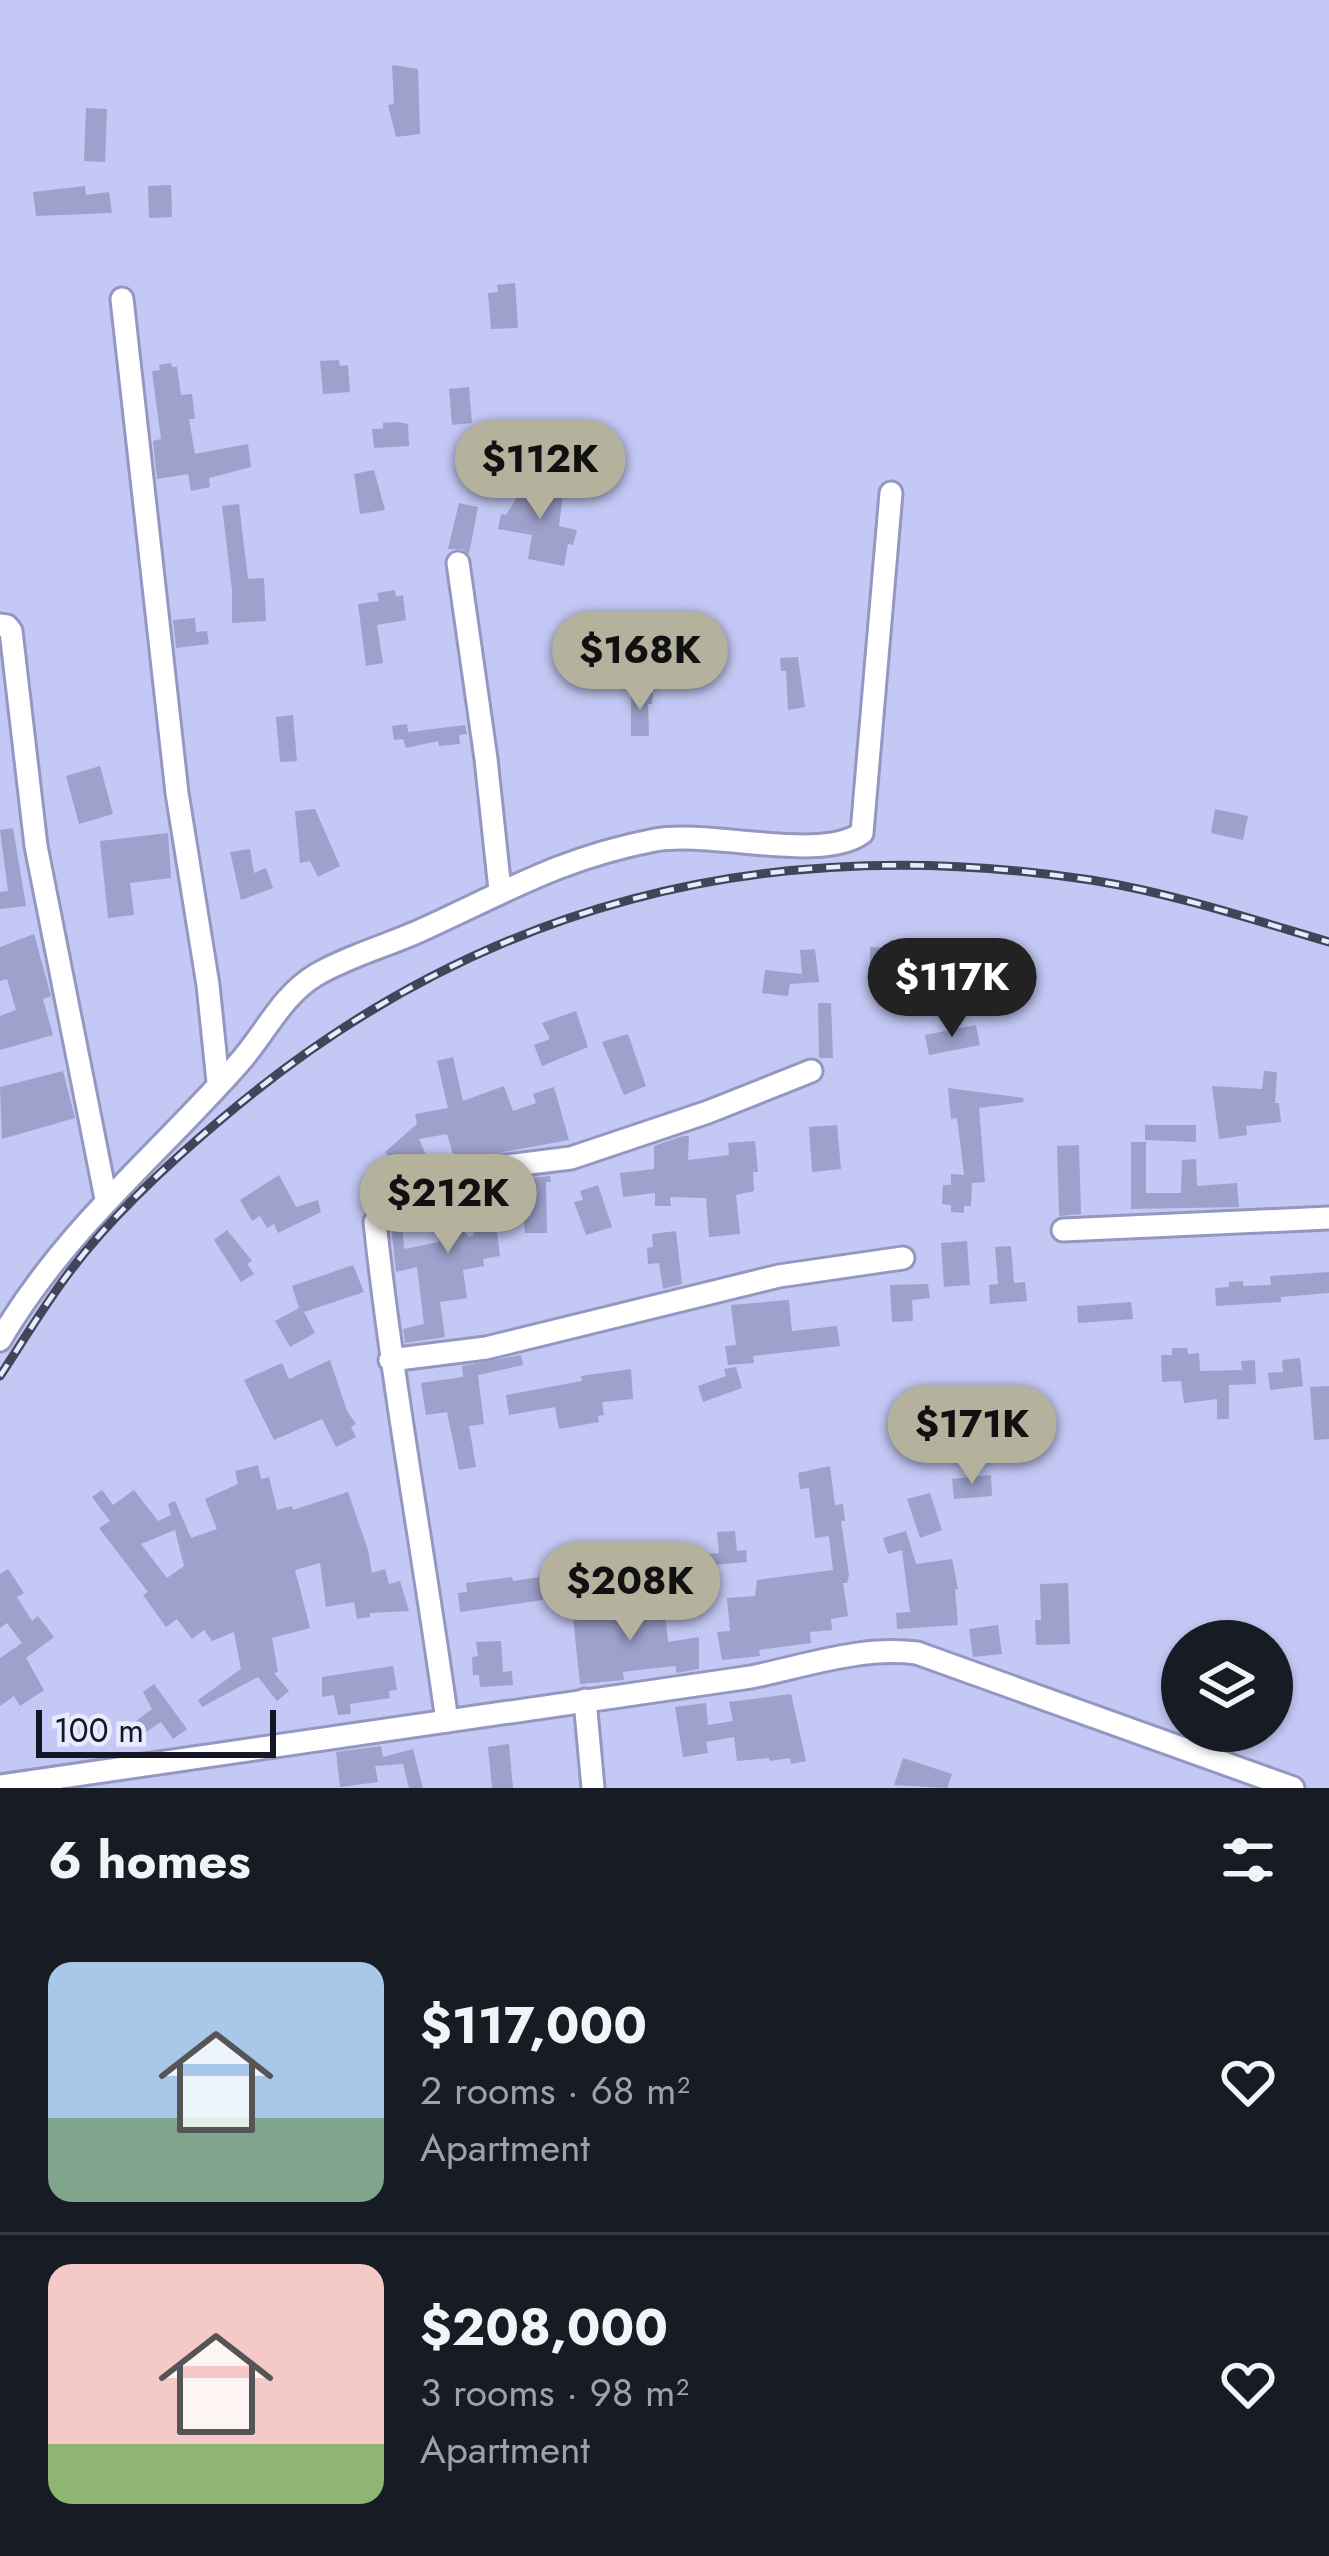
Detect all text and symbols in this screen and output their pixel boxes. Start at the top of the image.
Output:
pin: $112K [456,420,624,522]
text: $112K [482,430,598,487]
pin: $168K [556,611,724,713]
text: $168K [579,621,701,678]
pin: $117K [868,938,1036,1040]
text: $117K [895,948,1009,1005]
pin: $212K [364,1154,532,1256]
text: $212K [387,1164,509,1221]
pin: $171K [888,1385,1056,1487]
text: $171K [915,1395,1029,1452]
pin: $208K [546,1542,714,1644]
text: $208K [566,1552,694,1609]
map controls [1161,1620,1293,1752]
button: layers [1161,1620,1293,1752]
scale bar [36,1704,276,1757]
text: 100 m [54,1707,144,1754]
text: 6 homes [48,1823,251,1897]
icon: filters [1215,1827,1281,1893]
text: $117,000 [420,1988,647,2062]
icon: home [144,2010,288,2154]
icon: heart [1215,2049,1281,2115]
text: 2 rooms · 68 m² [420,2062,690,2119]
text: Apartment [420,2119,590,2176]
text: $208,000 [420,2290,668,2364]
icon: home [144,2312,288,2456]
icon: heart [1215,2351,1281,2417]
text: 3 rooms · 98 m² [420,2364,689,2421]
text: Apartment [420,2421,590,2478]

